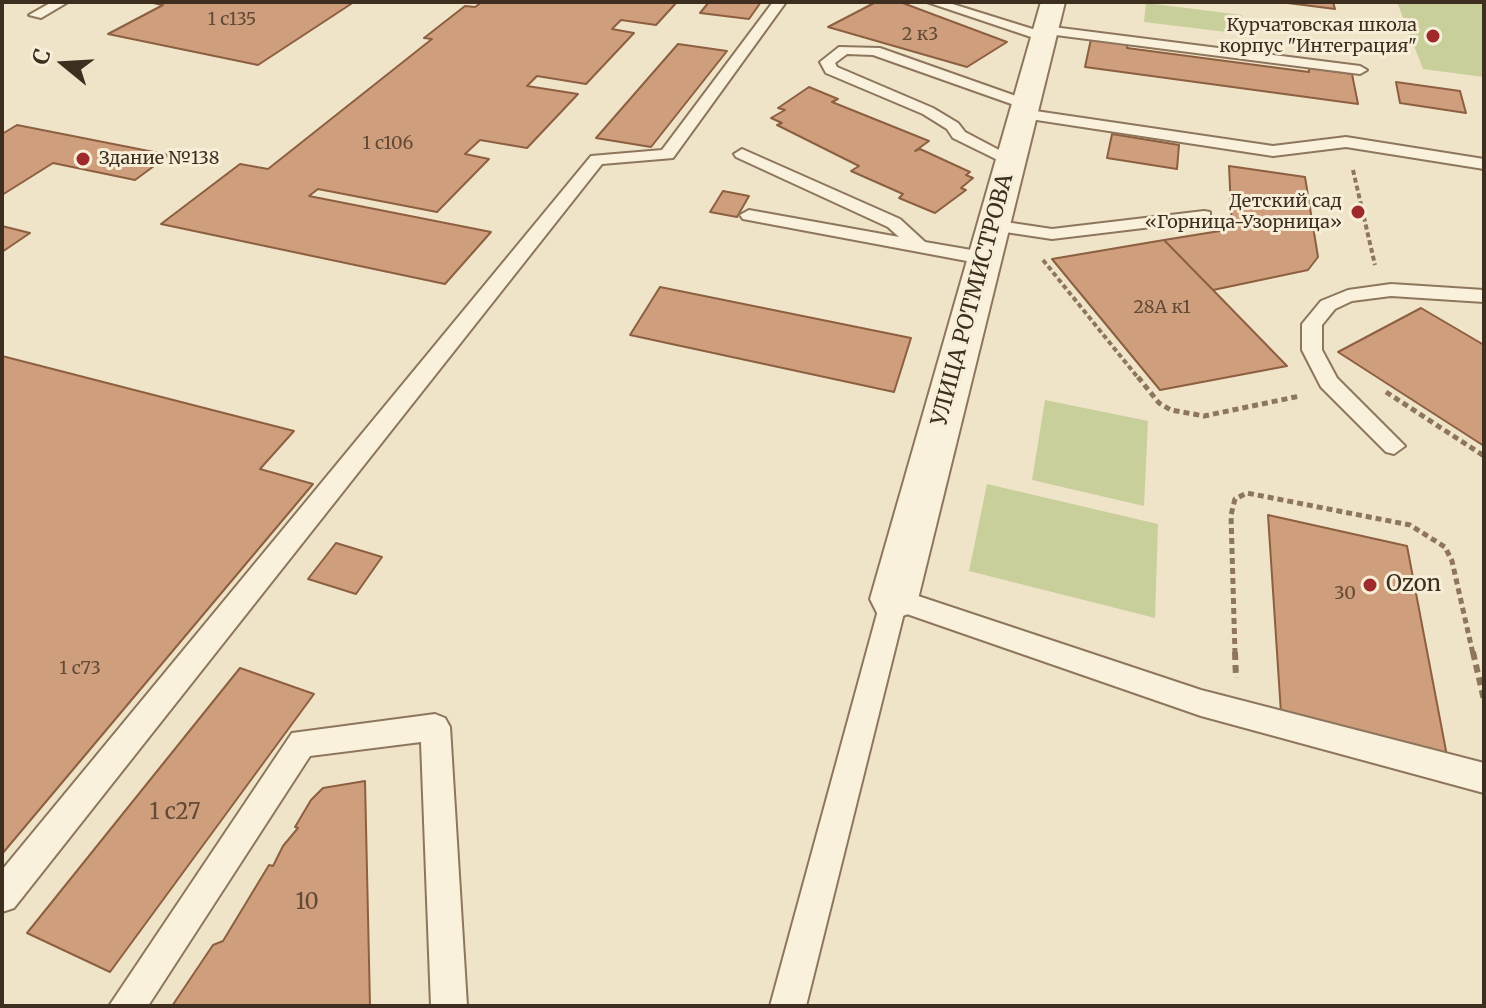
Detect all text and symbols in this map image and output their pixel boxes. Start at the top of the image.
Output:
house number: 1 с135 [208,9,256,31]
place label: Курчатовская школа корпус "Интеграция" [1219,15,1417,58]
north arrow [24,24,104,104]
house number: 2 к3 [902,24,938,46]
marker: Курчатовская школа корпус "Интеграция" [1424,27,1442,45]
text: С [26,45,57,68]
house number: 1 с106 [363,133,413,155]
place label: Здание №138 [99,148,219,170]
marker: Здание №138 [74,150,92,168]
street label: УЛИЦА РОТМИСТРОВА [927,171,1019,429]
place label: Детский сад «Горница-Узорница» [1145,191,1342,234]
marker: Детский сад «Горница-Узорница» [1349,203,1367,221]
house number: 28А к1 [1133,297,1191,319]
place label: Ozon [1386,572,1441,598]
marker: Ozon [1361,576,1379,594]
house number: 30 [1334,583,1356,605]
house number: 1 с73 [59,658,101,680]
house number: 1 с27 [150,800,200,826]
house number: 10 [295,890,319,916]

